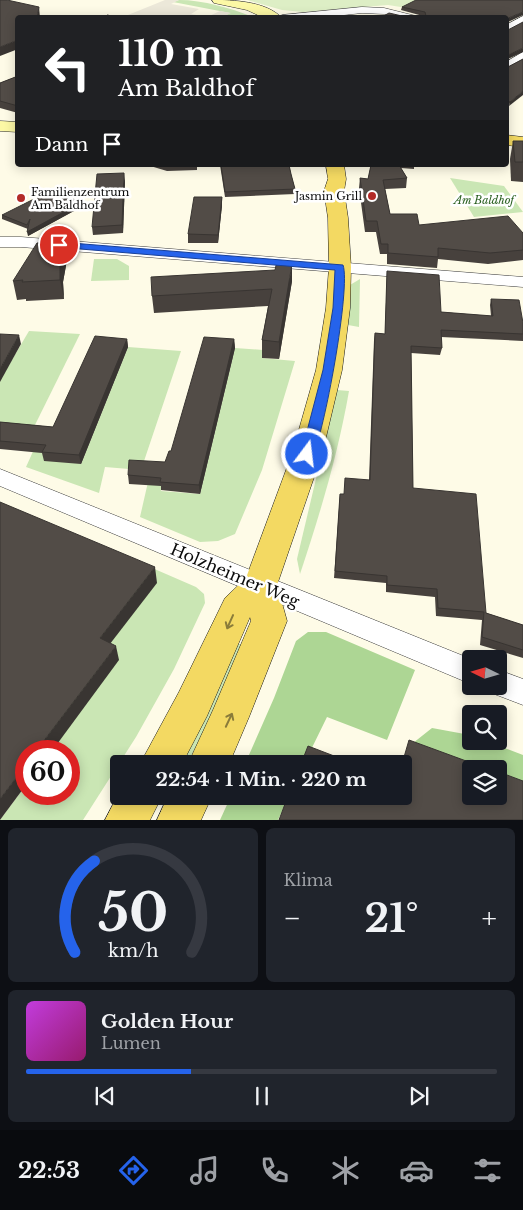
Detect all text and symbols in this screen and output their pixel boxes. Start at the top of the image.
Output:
text: 110 m [118,32,223,75]
icon: left [35,35,100,100]
text: Am Baldhof [118,75,255,102]
icon: arrive [98,130,126,158]
text: Dann [35,133,88,156]
place label: Familienzentrum Am Baldhof [30,185,130,212]
place label: Jasmin Grill [293,189,362,203]
marker: Jasmin Grill [366,190,378,202]
marker: Familienzentrum Am Baldhof [15,192,27,204]
park label: Am Baldhof [452,193,516,207]
pin [38,224,80,266]
icon: arrive [45,231,73,259]
position arrow [280,427,332,479]
street label: Holzheimer Weg [167,539,303,611]
one-way arrow [225,614,235,629]
north arrow [462,650,508,695]
map controls [462,650,507,805]
button: search [462,705,507,750]
one-way arrow [224,713,234,728]
speed limit sign: 60 [15,740,80,805]
button: layers [462,760,507,805]
text: 22:54 · 1 Min. · 220 m [156,768,366,791]
text: Klima [284,870,333,890]
text: 50 [98,881,168,945]
text: 21° [364,895,418,942]
text: − [284,901,301,936]
text: + [482,901,497,936]
text: km/h [107,940,158,962]
text: Golden Hour [101,1010,233,1033]
text: Lumen [101,1033,161,1053]
icon: previous [91,1082,119,1110]
icon: pause [248,1082,276,1110]
icon: next [405,1082,433,1110]
icon: directions [116,1153,151,1188]
icon: music [187,1153,222,1188]
icon: phone [257,1153,292,1188]
icon: climate [328,1153,363,1188]
icon: car [399,1153,434,1188]
icon: filters [470,1153,505,1188]
text: 22:53 [18,1157,80,1184]

